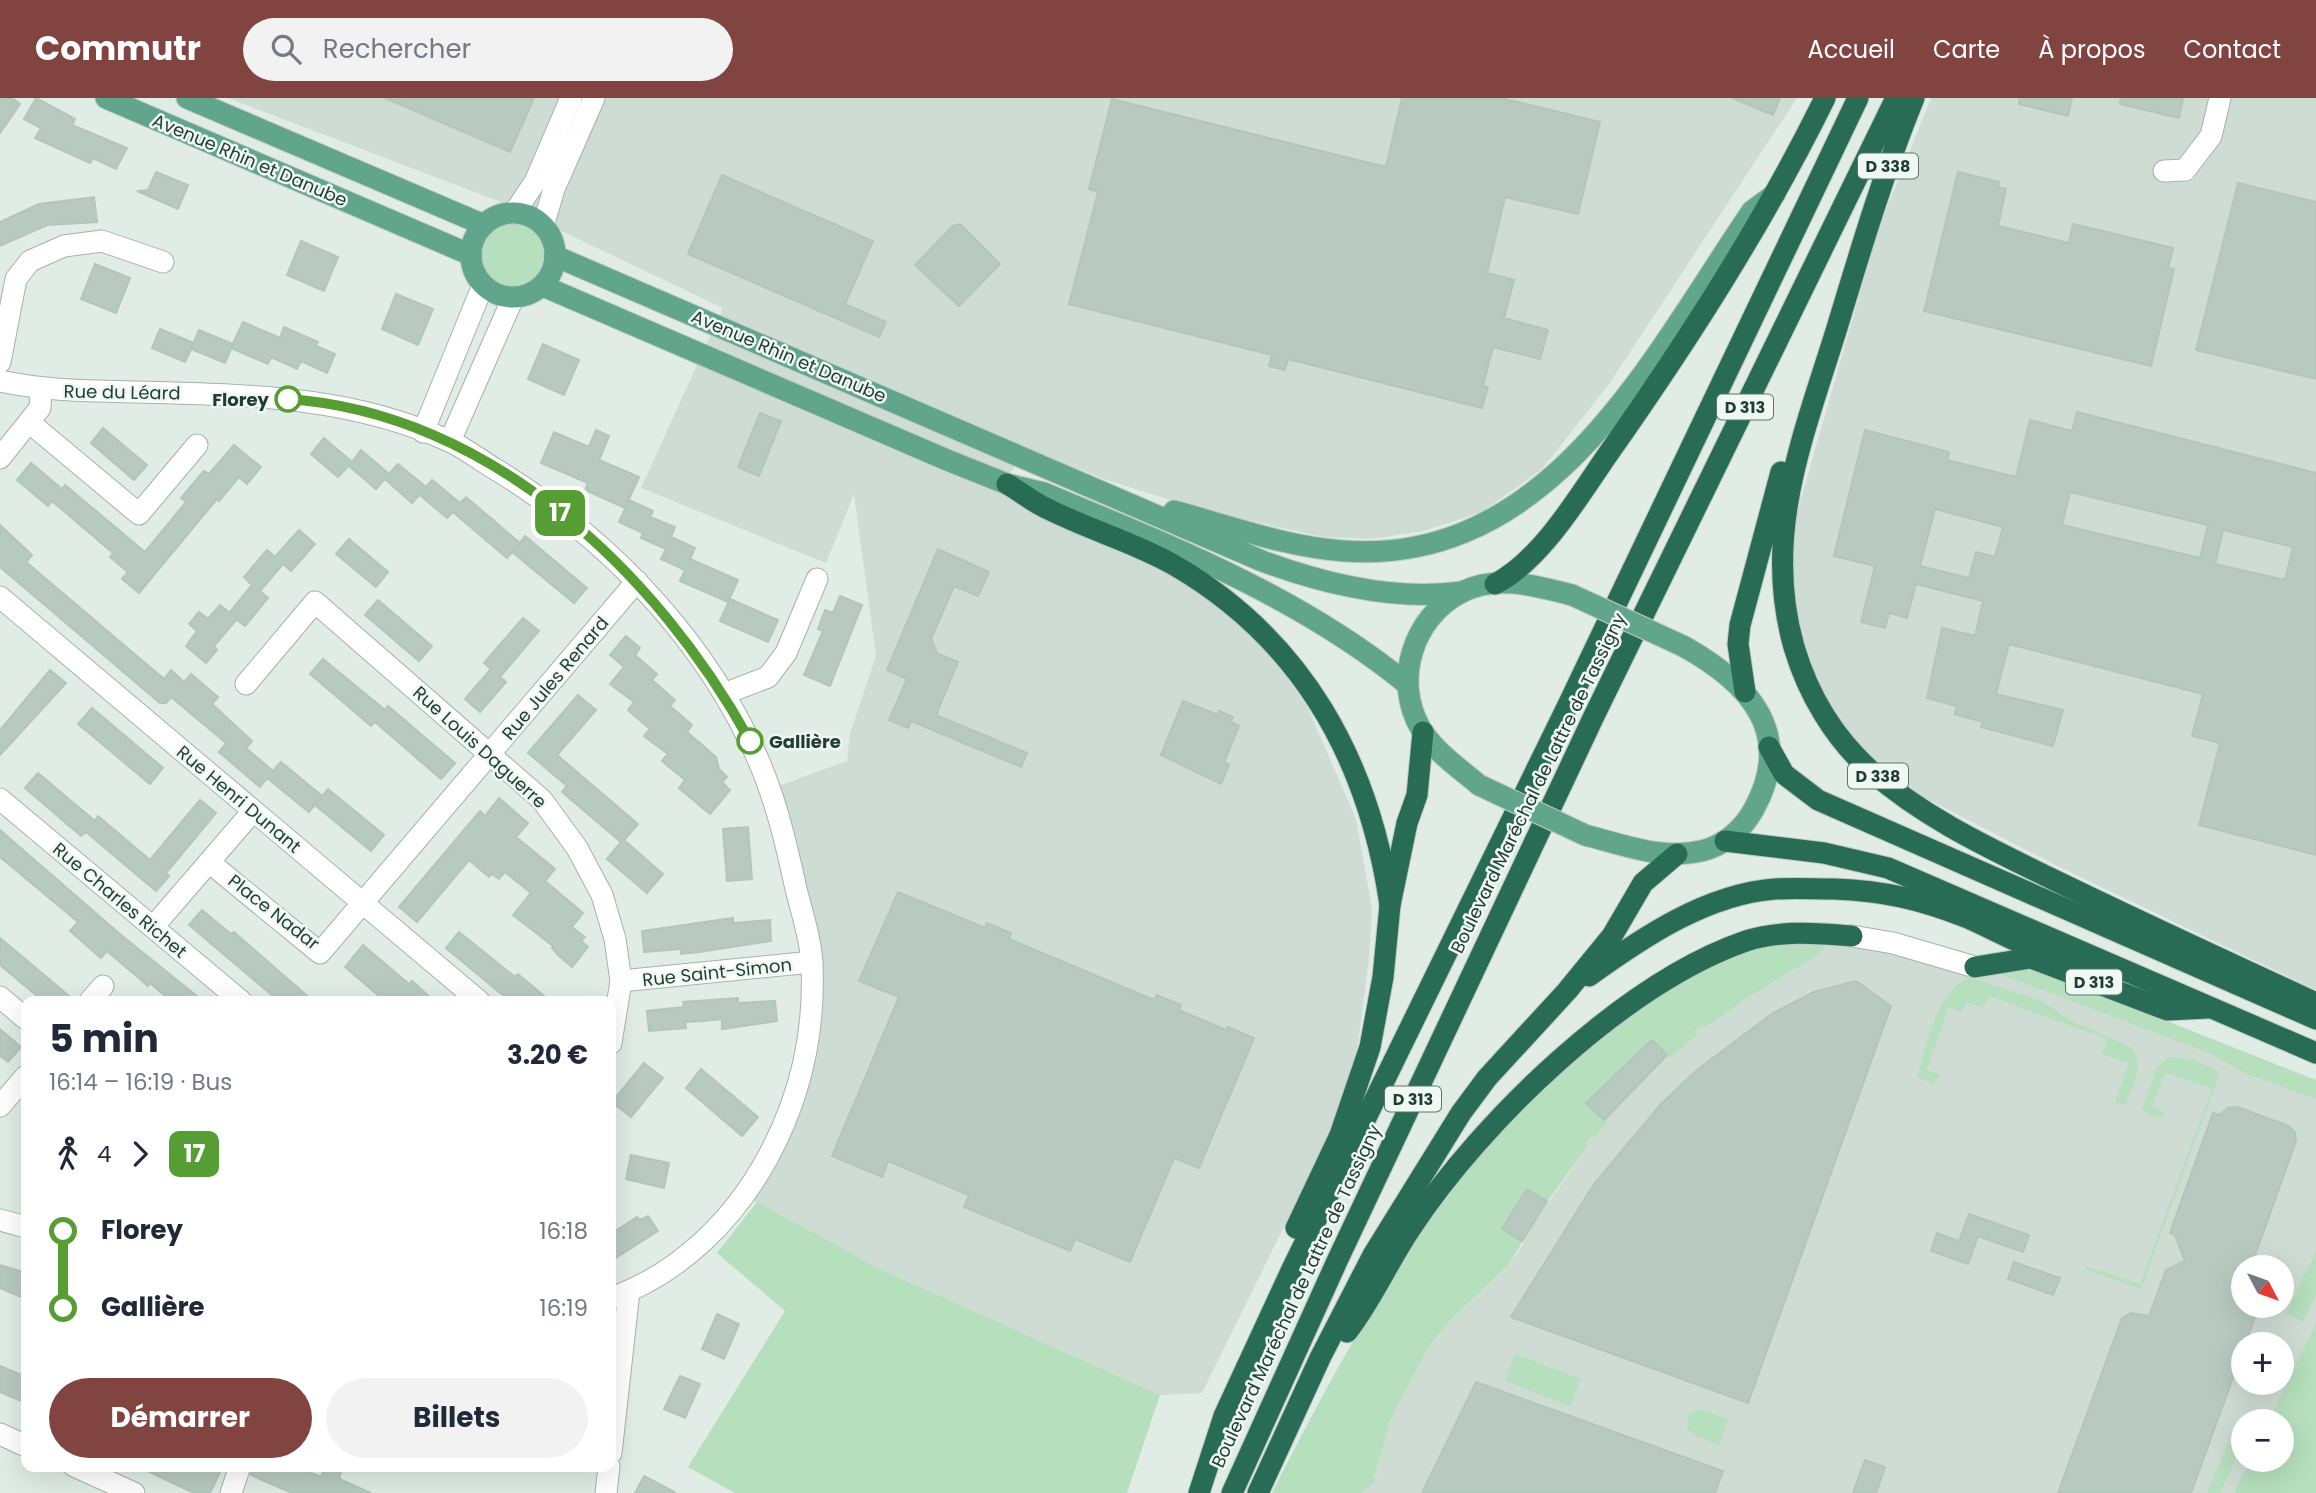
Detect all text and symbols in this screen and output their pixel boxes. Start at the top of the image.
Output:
search box [243,18,733,81]
text: Commutr [35,25,201,72]
icon: search [267,30,305,68]
text: Rechercher [323,31,471,67]
text: Accueil [1808,33,1895,66]
text: Carte [1933,33,2000,66]
text: À propos [2038,33,2145,66]
text: Contact [2183,33,2281,66]
street label: Avenue Rhin et Danube [149,108,351,212]
road number: D 338 [1858,153,1918,178]
street label: Avenue Rhin et Danube [688,304,890,408]
street label: Rue du Léard [63,378,181,406]
marker: Florey [275,386,301,412]
place label: Florey [212,387,270,412]
road number: D 313 [1717,394,1773,420]
line badge: 17 [528,490,592,536]
text: 17 [549,496,571,529]
street label: Boulevard Maréchal de Lattre de Tassigny [1444,609,1632,957]
street label: Rue Jules Renard [496,611,614,745]
street label: Rue Louis Daguerre [408,680,552,814]
marker: Gallière [737,728,763,754]
place label: Gallière [769,729,841,754]
street label: Rue Henri Dunant [171,739,307,859]
road number: D 338 [1848,764,1908,789]
street label: Rue Charles Richet [48,836,192,964]
street label: Place Nadar [223,868,325,956]
street label: Rue Saint-Simon [641,952,793,992]
road number: D 313 [2066,970,2122,995]
text: 5 min [49,1012,159,1065]
text: 3.20 € [507,1037,588,1073]
text: 16:14 – 16:19 · Bus [49,1066,232,1098]
road number: D 313 [1385,1086,1441,1112]
street label: Boulevard Maréchal de Lattre de Tassigny [1205,1120,1387,1472]
icon: walk [49,1135,87,1173]
icon: forward [121,1135,159,1173]
text: 17 [183,1137,205,1170]
text: 4 [97,1138,111,1170]
text: Florey [101,1212,183,1248]
text: 16:18 [539,1215,588,1247]
north arrow [2231,1255,2294,1318]
map controls [2231,1255,2294,1472]
text: Gallière [101,1289,205,1325]
text: 16:19 [539,1292,588,1324]
button: + [2231,1332,2294,1395]
button: Démarrer [49,1378,312,1458]
button: Billets [326,1378,588,1458]
button: − [2231,1409,2294,1472]

